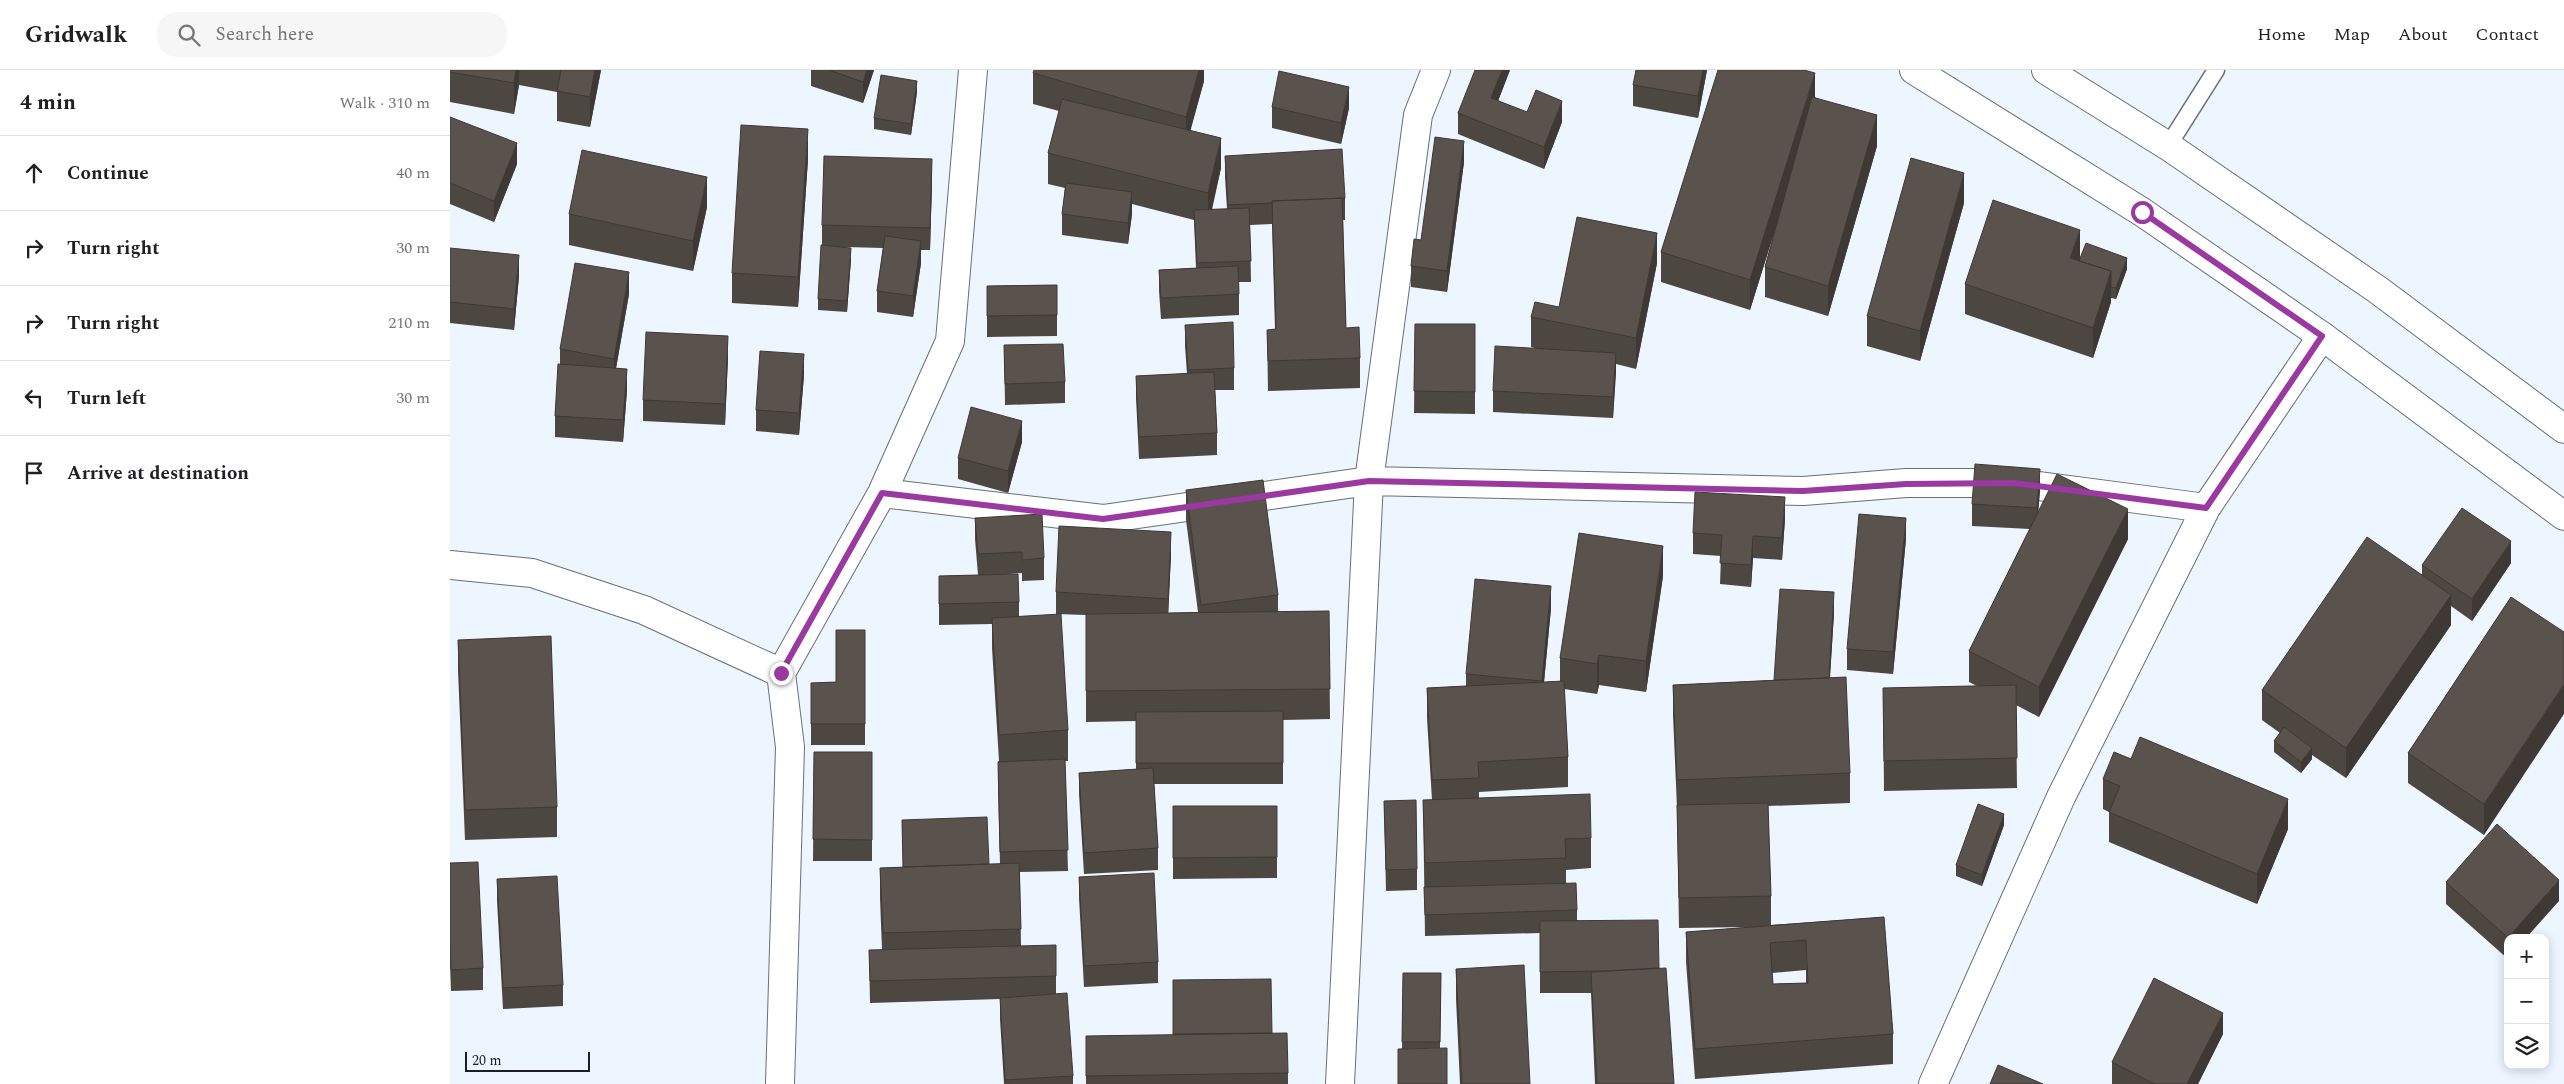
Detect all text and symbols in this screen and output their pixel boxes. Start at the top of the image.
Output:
search box [157,12,507,57]
text: Gridwalk [25,17,127,53]
text: Search here [215,20,314,49]
icon: search [175,21,203,49]
text: Home [2257,21,2306,48]
text: Map [2334,21,2370,48]
text: About [2398,21,2448,48]
text: Contact [2476,21,2539,48]
text: 4 min [20,87,76,119]
text: Walk · 310 m [339,91,430,115]
icon: ahead [20,159,48,187]
text: Continue [67,159,149,188]
text: 40 m [396,161,430,185]
route start [2131,201,2154,224]
icon: right [20,234,48,262]
text: Turn right [67,234,160,263]
text: 30 m [396,236,430,260]
icon: right [20,309,48,337]
text: Turn right [67,309,160,338]
text: 210 m [388,311,430,335]
icon: left [20,384,48,412]
text: Turn left [67,384,146,413]
text: 30 m [396,386,430,410]
icon: arrive [20,459,48,487]
text: Arrive at destination [67,459,249,488]
route end [770,662,793,685]
map controls [2504,934,2549,1069]
button: + [2504,934,2549,979]
button: − [2504,979,2549,1024]
button: layers [2504,1024,2549,1069]
scale bar [465,1049,590,1072]
text: 20 m [472,1050,502,1071]

